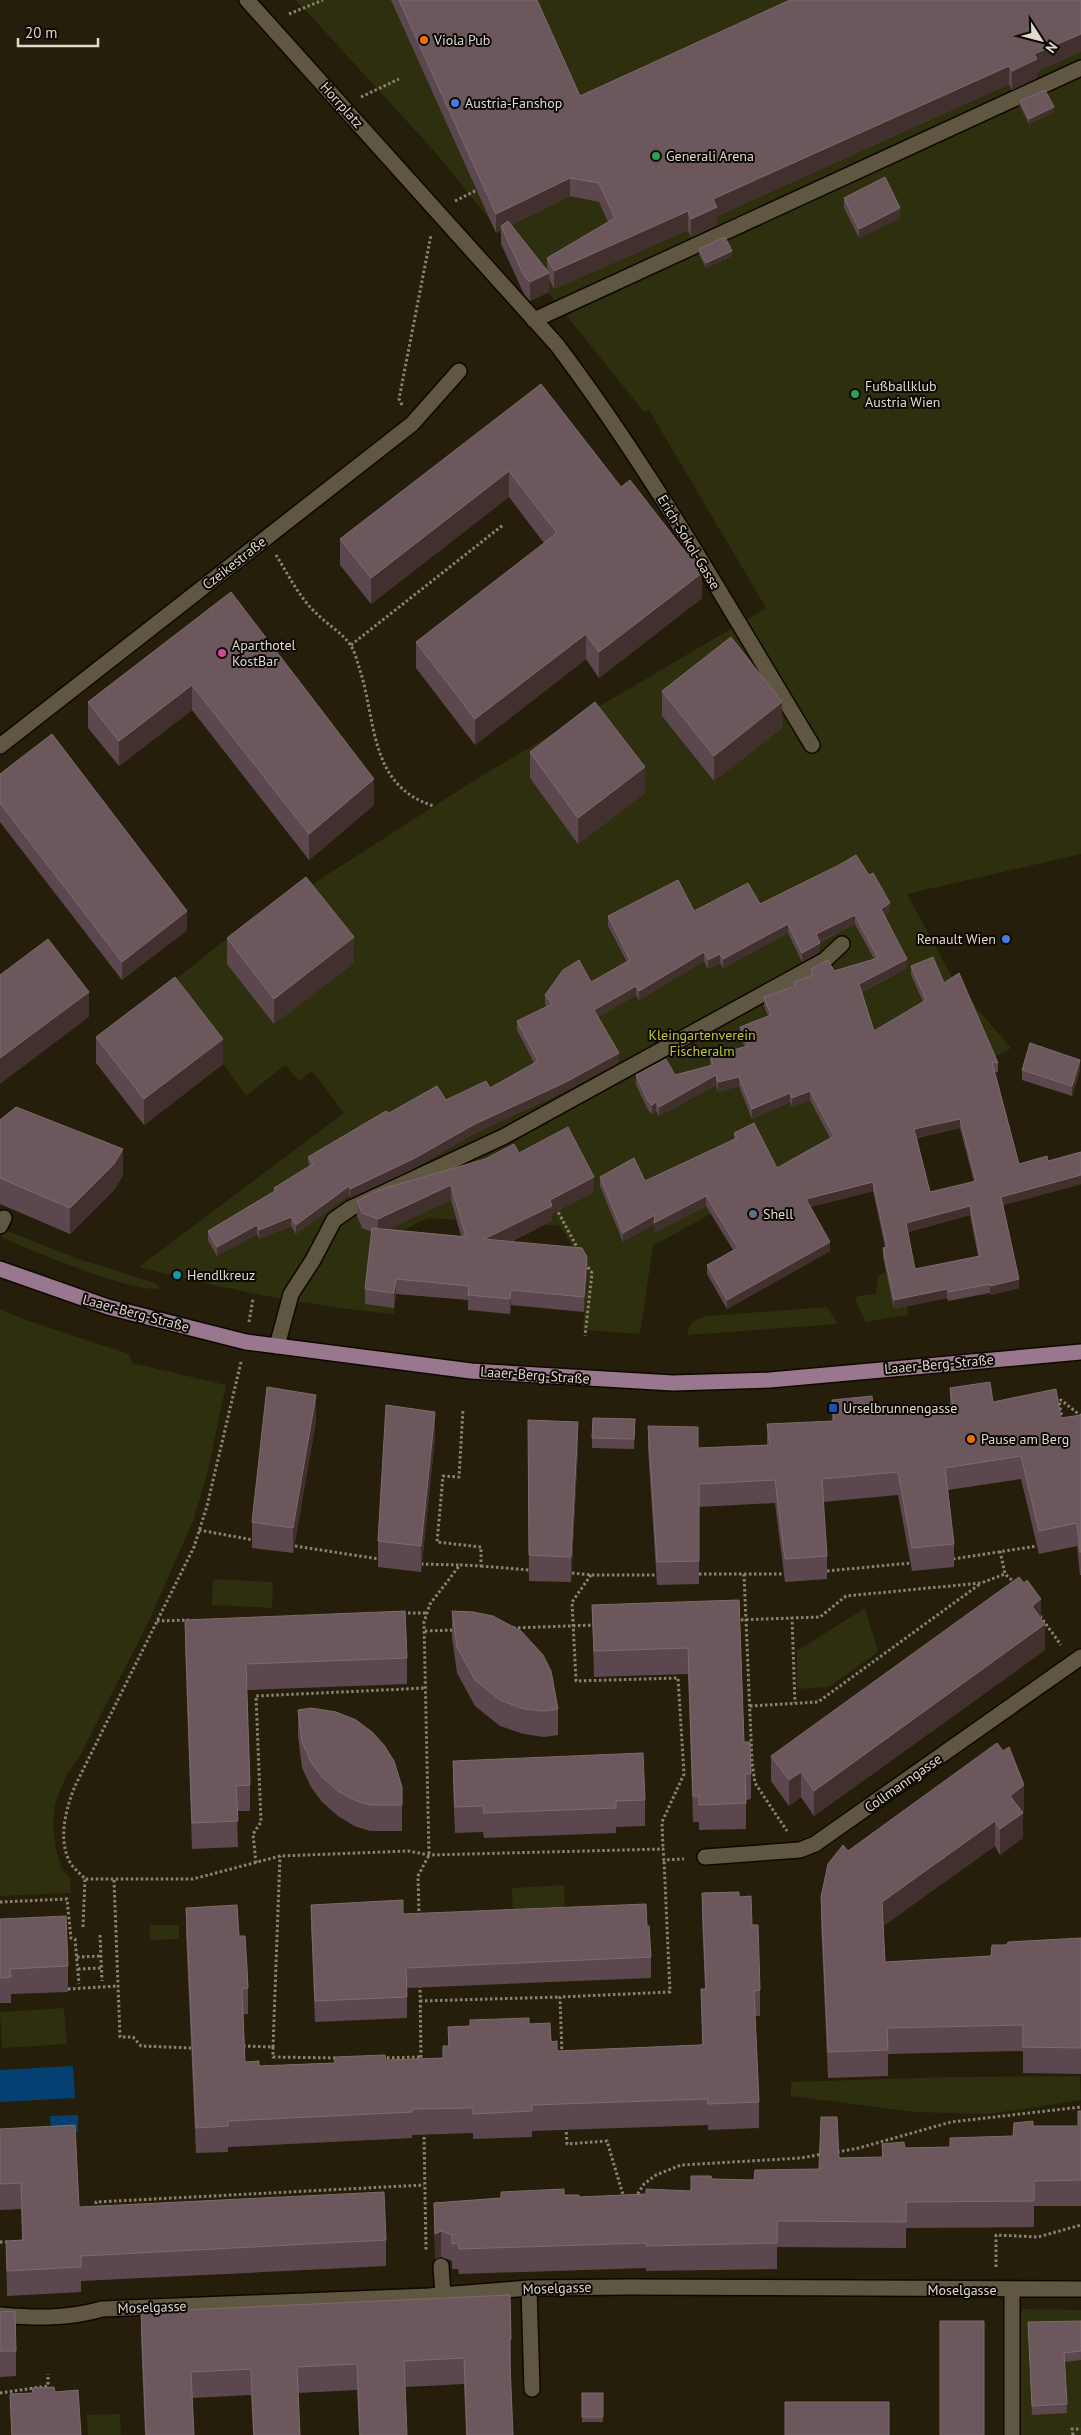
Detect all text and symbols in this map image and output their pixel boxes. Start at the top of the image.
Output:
scale bar [18,15,98,47]
north arrow [1016,15,1066,65]
text: 20 m [25,23,58,42]
place label: Viola Pub [433,31,490,49]
marker: Viola Pub [418,34,430,46]
text: N [1042,39,1062,57]
street label: Horrplatz [317,78,367,132]
place label: Austria-Fanshop [465,94,562,112]
marker: Austria-Fanshop [449,97,461,109]
place label: Generali Arena [666,147,754,165]
marker: Generali Arena [650,150,662,162]
place label: Fußballklub Austria Wien [865,377,940,411]
marker: Fußballklub Austria Wien [849,388,861,400]
street label: Erich-Sokol-Gasse [654,491,724,593]
street label: Czeikestraße [199,533,269,593]
place label: Aparthotel KostBar [232,636,296,670]
marker: Aparthotel KostBar [216,647,228,659]
place label: Renault Wien [917,930,996,948]
marker: Renault Wien [1000,933,1012,945]
park label: Kleingartenverein Fischeralm [648,1026,756,1060]
place label: Shell [763,1205,793,1223]
marker: Shell [747,1208,759,1220]
place label: Hendlkreuz [187,1266,255,1284]
marker: Hendlkreuz [171,1269,183,1281]
street label: Laaer-Berg-Straße [81,1290,191,1336]
street label: Laaer-Berg-Straße [884,1350,994,1378]
street label: Laaer-Berg-Straße [480,1362,590,1388]
place label: Urselbrunnengasse [843,1399,957,1417]
marker: Urselbrunnengasse [827,1402,839,1414]
place label: Pause am Berg [981,1430,1069,1448]
marker: Pause am Berg [965,1433,977,1445]
street label: Collmanngasse [861,1750,945,1816]
street label: Moselgasse [522,2278,592,2298]
street label: Moselgasse [927,2281,997,2299]
street label: Moselgasse [117,2297,187,2317]

